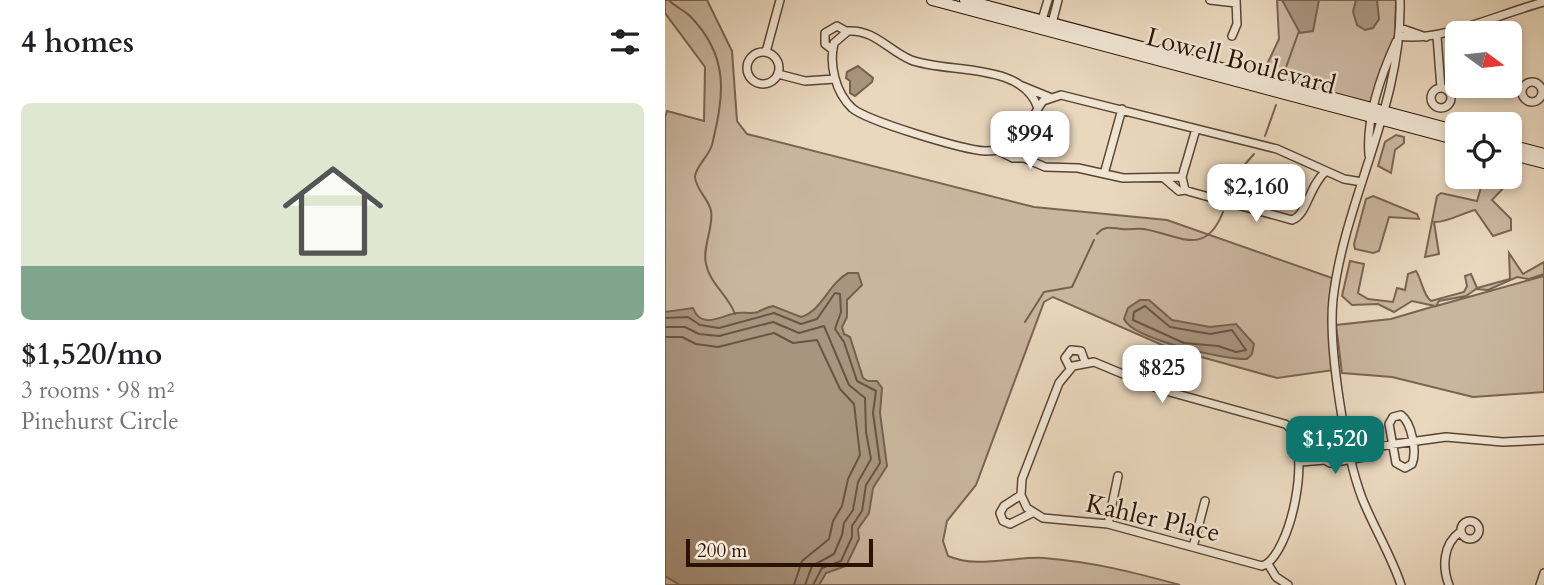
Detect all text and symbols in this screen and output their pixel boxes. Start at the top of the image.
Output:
street label: Lowell Boulevard [1142,19,1340,103]
north arrow [1445,21,1523,98]
map controls [1445,21,1522,189]
text: 4 homes [21,22,134,63]
icon: filters [606,23,644,61]
pin: $994 [989,111,1071,171]
button: locate [1445,112,1522,189]
text: $994 [1006,118,1054,149]
icon: home [270,148,396,274]
pin: $2,160 [1199,164,1313,224]
text: $2,160 [1223,171,1289,202]
text: $1,520/mo [21,334,162,375]
pin: $825 [1121,346,1203,405]
text: $825 [1138,352,1186,383]
text: 3 rooms · 98 m² [21,375,174,406]
text: Pinehurst Circle [21,406,179,437]
pin: $1,520 [1278,416,1392,476]
text: $1,520 [1302,423,1368,454]
street label: Kahler Place [1082,486,1224,550]
scale bar [686,536,873,568]
text: 200 m [697,538,747,564]

